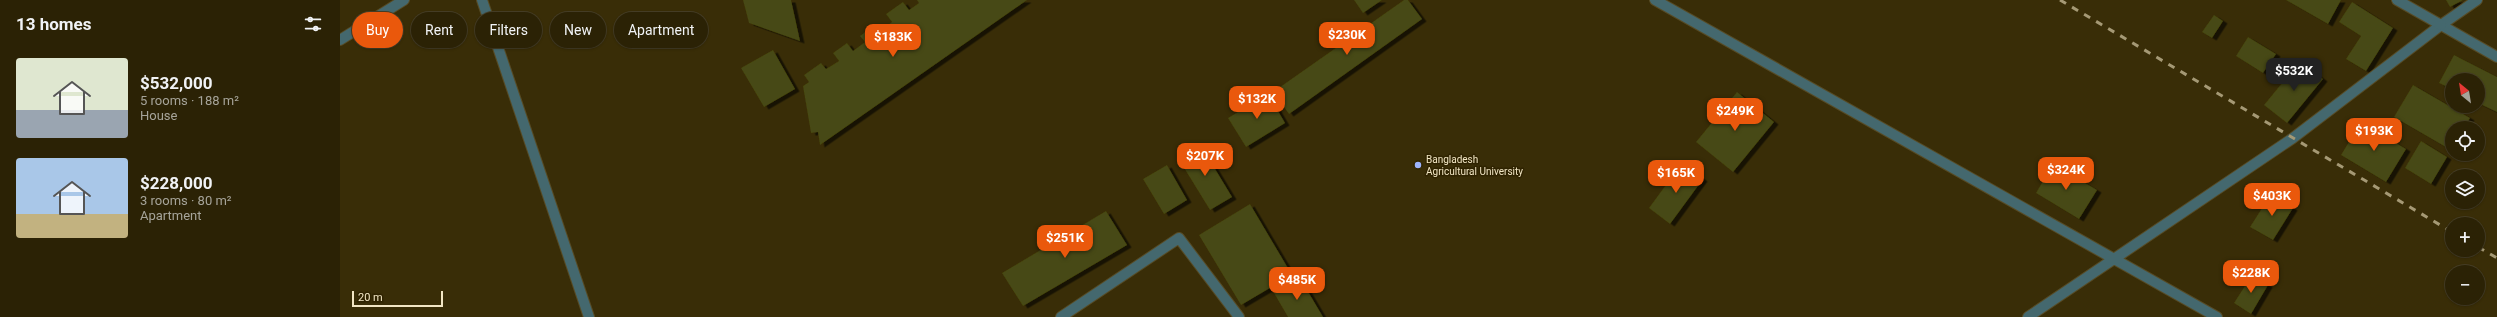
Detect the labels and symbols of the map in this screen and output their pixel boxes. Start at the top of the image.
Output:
pin: $230K [1319,22,1375,56]
pin: $183K [865,24,921,58]
pin: $532K [2266,58,2322,92]
north arrow [2445,73,2485,113]
pin: $132K [1229,86,1285,120]
pin: $249K [1707,98,1763,132]
pin: $193K [2346,118,2402,152]
pin: $207K [1177,143,1233,177]
place label: Bangladesh Agricultural University [1426,154,1523,177]
pin: $324K [2038,157,2094,191]
marker: Bangladesh Agricultural University [1413,160,1423,170]
pin: $165K [1648,160,1704,194]
pin: $403K [2244,183,2300,217]
pin: $251K [1037,225,1093,259]
pin: $228K [2223,260,2279,294]
pin: $485K [1269,267,1325,301]
scale bar [352,289,443,308]

